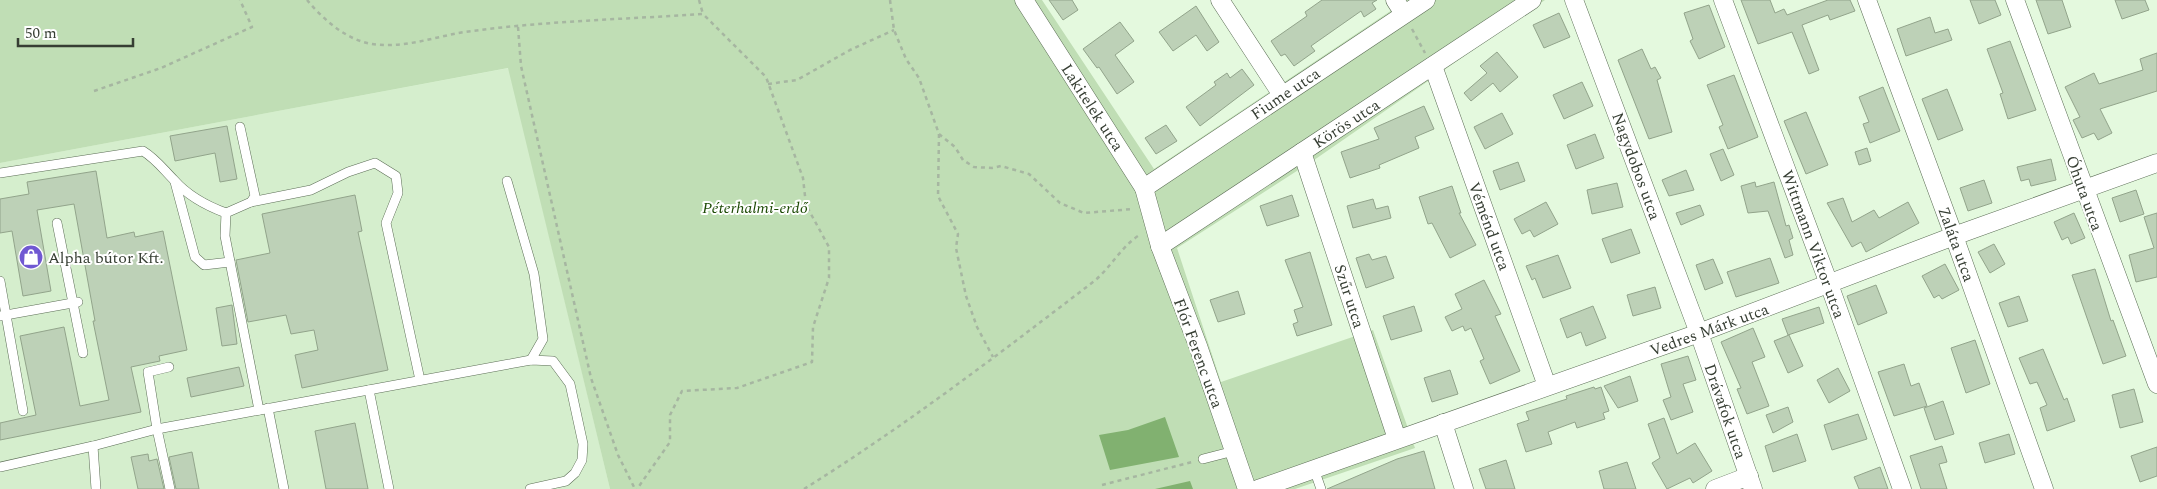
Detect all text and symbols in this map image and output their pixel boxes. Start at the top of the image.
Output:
scale bar [18,15,132,47]
text: 50 m [25,22,57,45]
street label: Lakitelek utca [1055,59,1130,156]
street label: Fiume utca [1246,62,1325,126]
street label: Körös utca [1308,93,1385,155]
street label: Nagydobos utca [1605,109,1667,224]
street label: Óhuta utca [2059,152,2109,235]
street label: Wittmann Viktor utca [1775,167,1851,322]
street label: Véménd utca [1462,179,1516,274]
park label: Péterhalmi-erdő [702,196,809,220]
street label: Zaláta utca [1931,203,1981,285]
shop icon: Alpha bútor Kft. [18,244,44,270]
place label: Alpha bútor Kft. [48,246,163,270]
street label: Szűr utca [1327,261,1371,331]
street label: Flór Ferenc utca [1167,295,1229,412]
street label: Vedres Márk utca [1646,297,1772,363]
street label: Drávafok utca [1698,360,1753,462]

